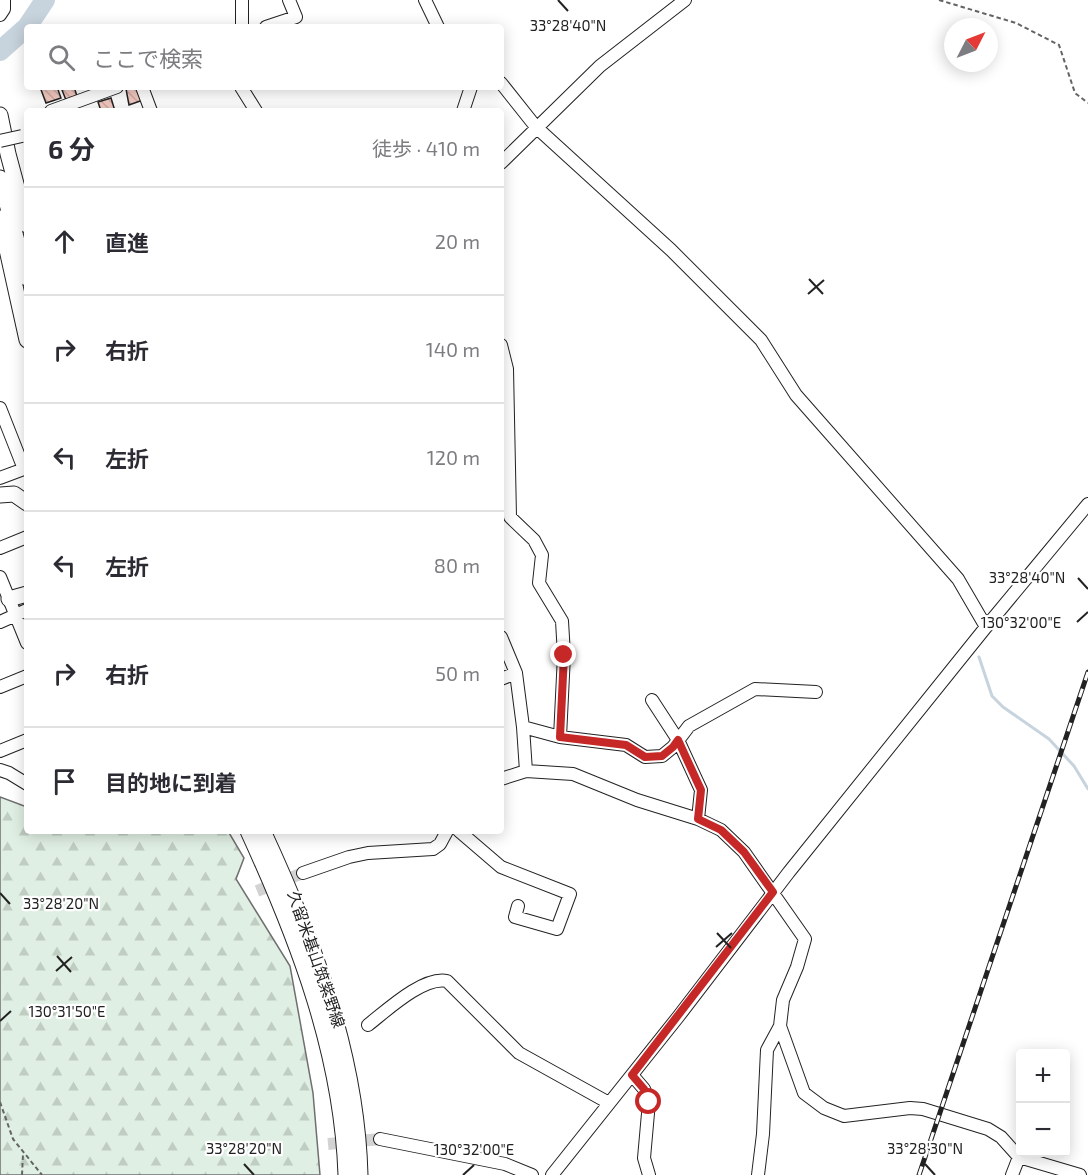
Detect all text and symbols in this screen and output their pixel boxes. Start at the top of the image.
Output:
text: 33°28'40"N [530,16,606,34]
north arrow [944,18,998,72]
search box [24,24,504,90]
icon: search [45,41,78,74]
text: ここで検索 [93,45,203,71]
text: 6 分 [48,133,95,164]
text: 徒歩 · 410 m [372,136,480,160]
icon: ahead [48,225,81,258]
text: 直進 [105,229,149,255]
text: 20 m [435,229,480,253]
icon: right [48,333,81,366]
text: 右折 [105,337,149,363]
text: 140 m [426,337,480,361]
icon: left [48,441,81,474]
text: 左折 [105,445,149,471]
text: 120 m [427,445,480,469]
icon: left [48,549,81,582]
text: 左折 [105,553,149,579]
text: 80 m [434,553,480,577]
text: 33°28'40"N [989,568,1065,586]
text: 130°32'00"E [981,613,1061,631]
route end [550,641,576,667]
icon: right [48,657,81,690]
text: 右折 [105,661,149,687]
text: 50 m [435,661,480,685]
icon: arrive [48,765,81,798]
text: 目的地に到着 [105,769,237,795]
street label: 久留米基山筑紫野線 [285,888,349,1030]
text: 33°28'20"N [23,894,99,912]
text: 130°31'50"E [28,1002,106,1020]
map controls [1016,1049,1070,1157]
button: + [1016,1049,1070,1103]
route start [635,1088,661,1114]
button: − [1016,1103,1070,1157]
text: 33°28'20"N [206,1139,282,1157]
text: 33°28'30"N [887,1139,963,1157]
text: 130°32'00"E [434,1140,514,1158]

